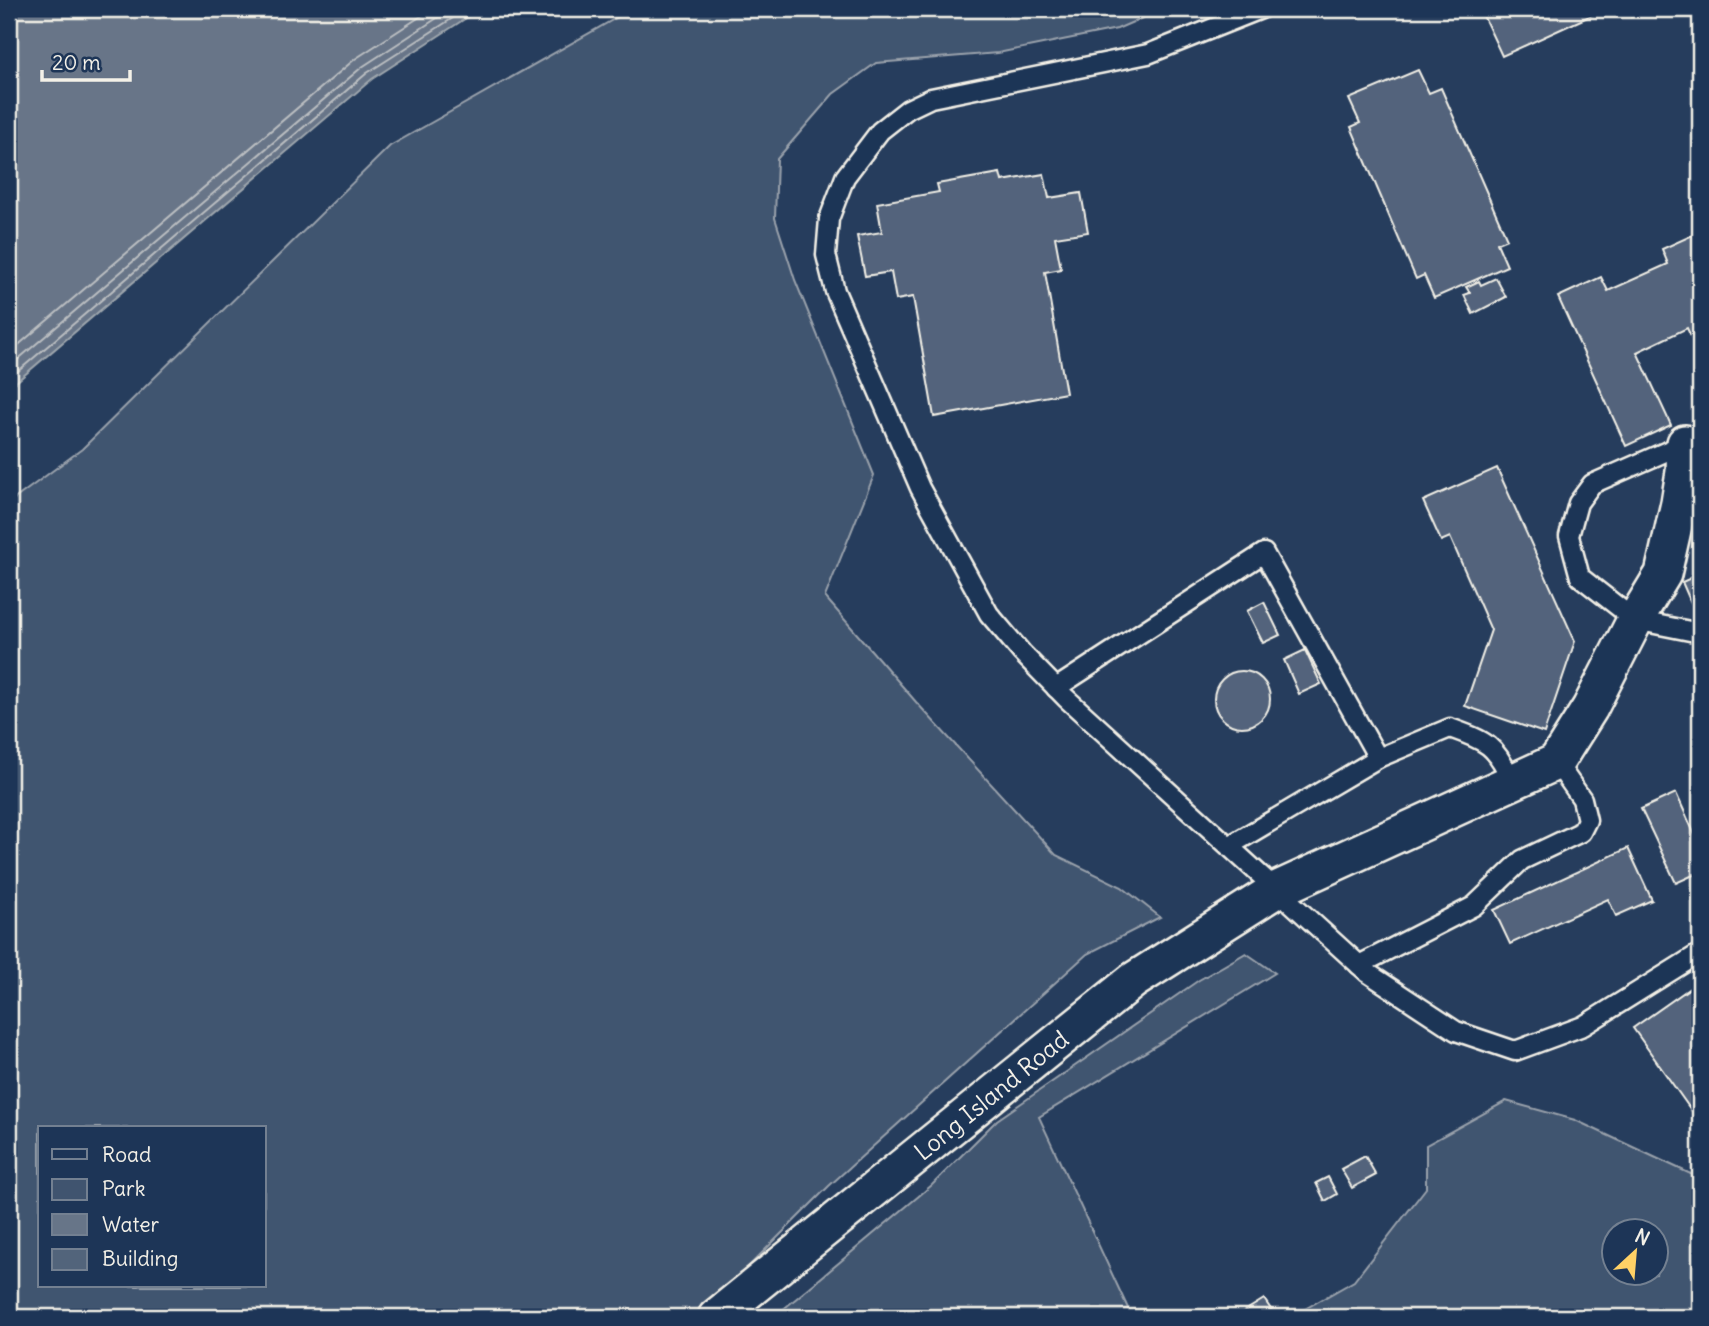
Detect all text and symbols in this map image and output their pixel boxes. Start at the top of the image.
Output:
scale bar [42,38,130,82]
text: 20 m [52,49,101,76]
street label: Long Island Road [908,1024,1074,1166]
legend [38,1126,266,1288]
text: Road [102,1141,151,1168]
text: Park [102,1175,145,1202]
text: Water [102,1211,160,1238]
north arrow [1600,1218,1670,1288]
text: N [1631,1223,1654,1250]
text: Building [102,1245,178,1272]

